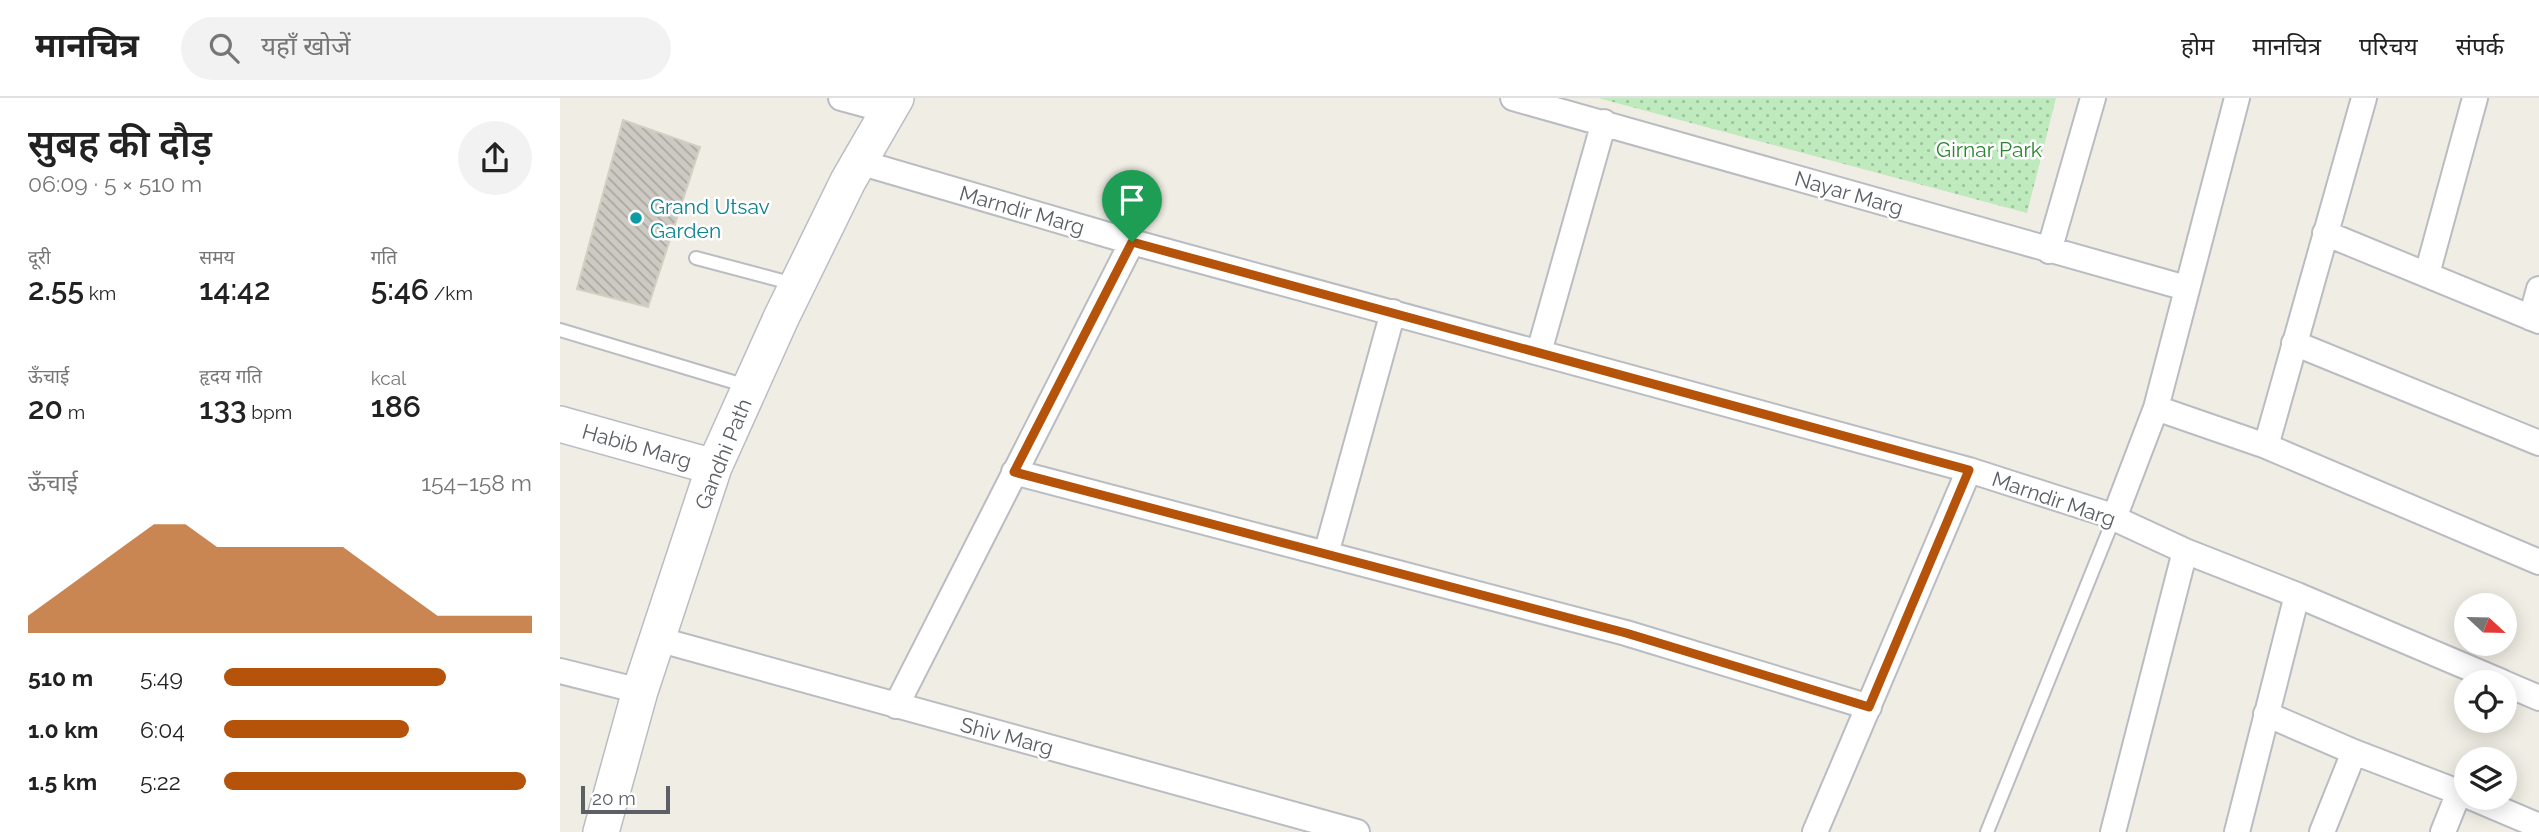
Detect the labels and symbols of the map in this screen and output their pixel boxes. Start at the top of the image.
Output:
park label: Girnar Park [1936,137,2042,162]
street label: Nayar Marg [1792,166,1906,220]
pin [1102,170,1162,242]
street label: Marndir Marg [957,180,1087,240]
place label: Grand Utsav Garden [650,194,770,243]
marker: Grand Utsav Garden [628,210,644,226]
street label: Gandhi Path [689,395,757,513]
street label: Habib Marg [579,418,695,474]
street label: Marndir Marg [1989,466,2119,532]
north arrow [2454,593,2516,656]
street label: Shiv Marg [958,712,1056,760]
scale bar [581,783,670,815]

